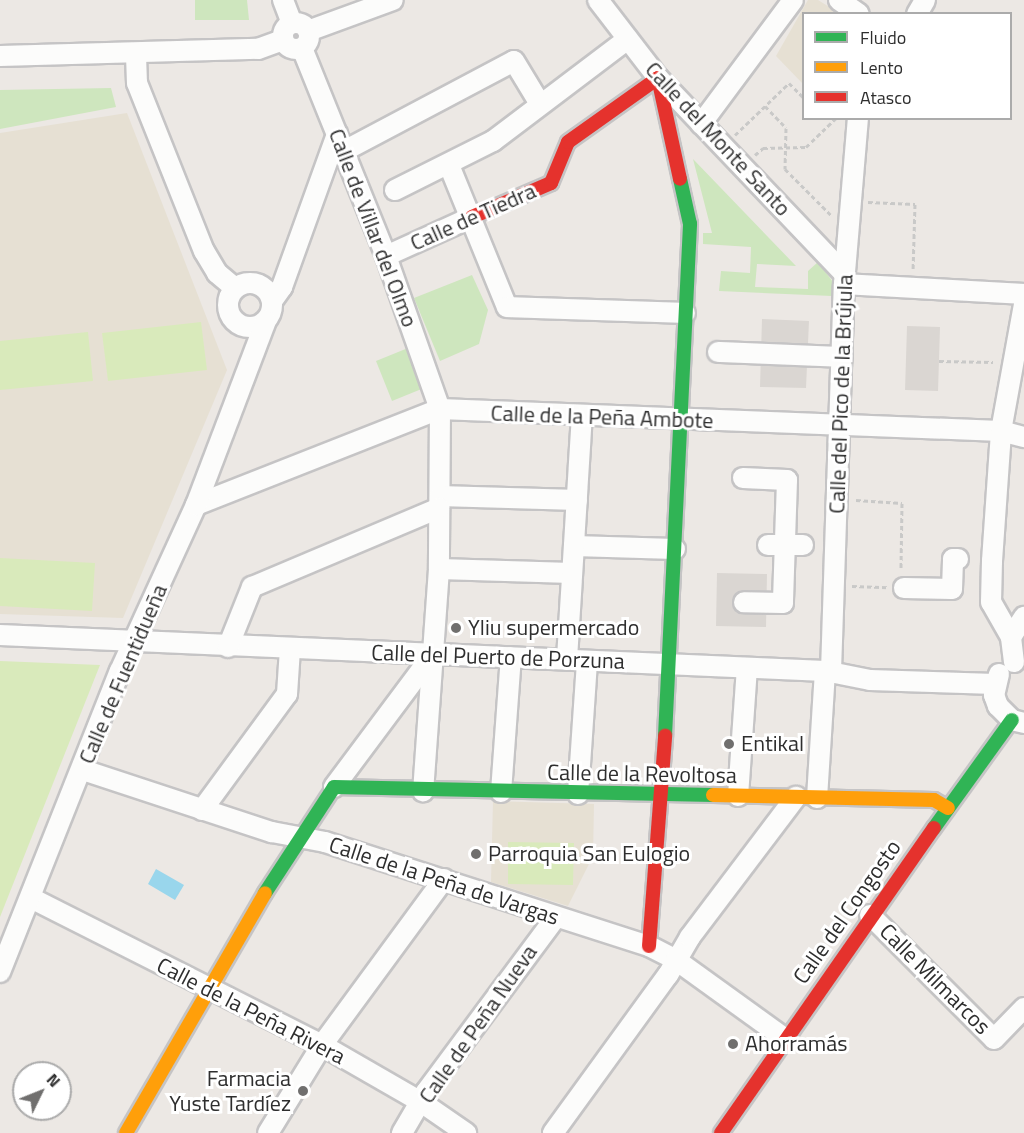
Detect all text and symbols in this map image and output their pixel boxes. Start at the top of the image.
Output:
legend [802,12,1012,120]
text: Fluido [860,24,906,51]
text: Lento [860,54,903,81]
street label: Calle del Monte Santo [640,56,796,222]
text: Atasco [860,84,911,111]
street label: Calle de Villar del Olmo [323,125,423,331]
street label: Calle de Tiedra [406,178,540,256]
street label: Calle del Pico de la Brújula [824,274,858,514]
street label: Calle de la Peña Ambote [490,400,714,434]
street label: Calle de Fuentidueña [73,580,173,768]
place label: Yliu supermercado [468,615,639,641]
marker: Yliu supermercado [449,621,463,635]
street label: Calle del Puerto de Porzuna [371,639,625,675]
place label: Entikal [741,731,804,757]
marker: Entikal [722,737,736,751]
street label: Calle de la Revoltosa [547,759,737,789]
street label: Calle de la Peña de Vargas [326,831,562,931]
street label: Calle del Congosto [788,835,906,989]
place label: Parroquia San Eulogio [488,841,690,867]
marker: Parroquia San Eulogio [469,847,483,861]
street label: Calle Milmarcos [874,918,996,1040]
street label: Calle de Peña Nueva [413,940,543,1108]
street label: Calle de la Peña Rivera [152,952,350,1070]
place label: Ahorramás [745,1031,847,1057]
marker: Ahorramás [726,1037,740,1051]
north arrow [12,1061,72,1121]
place label: Farmacia Yuste Tardíez [169,1065,291,1116]
text: N [41,1068,66,1092]
marker: Farmacia Yuste Tardíez [296,1084,310,1098]

